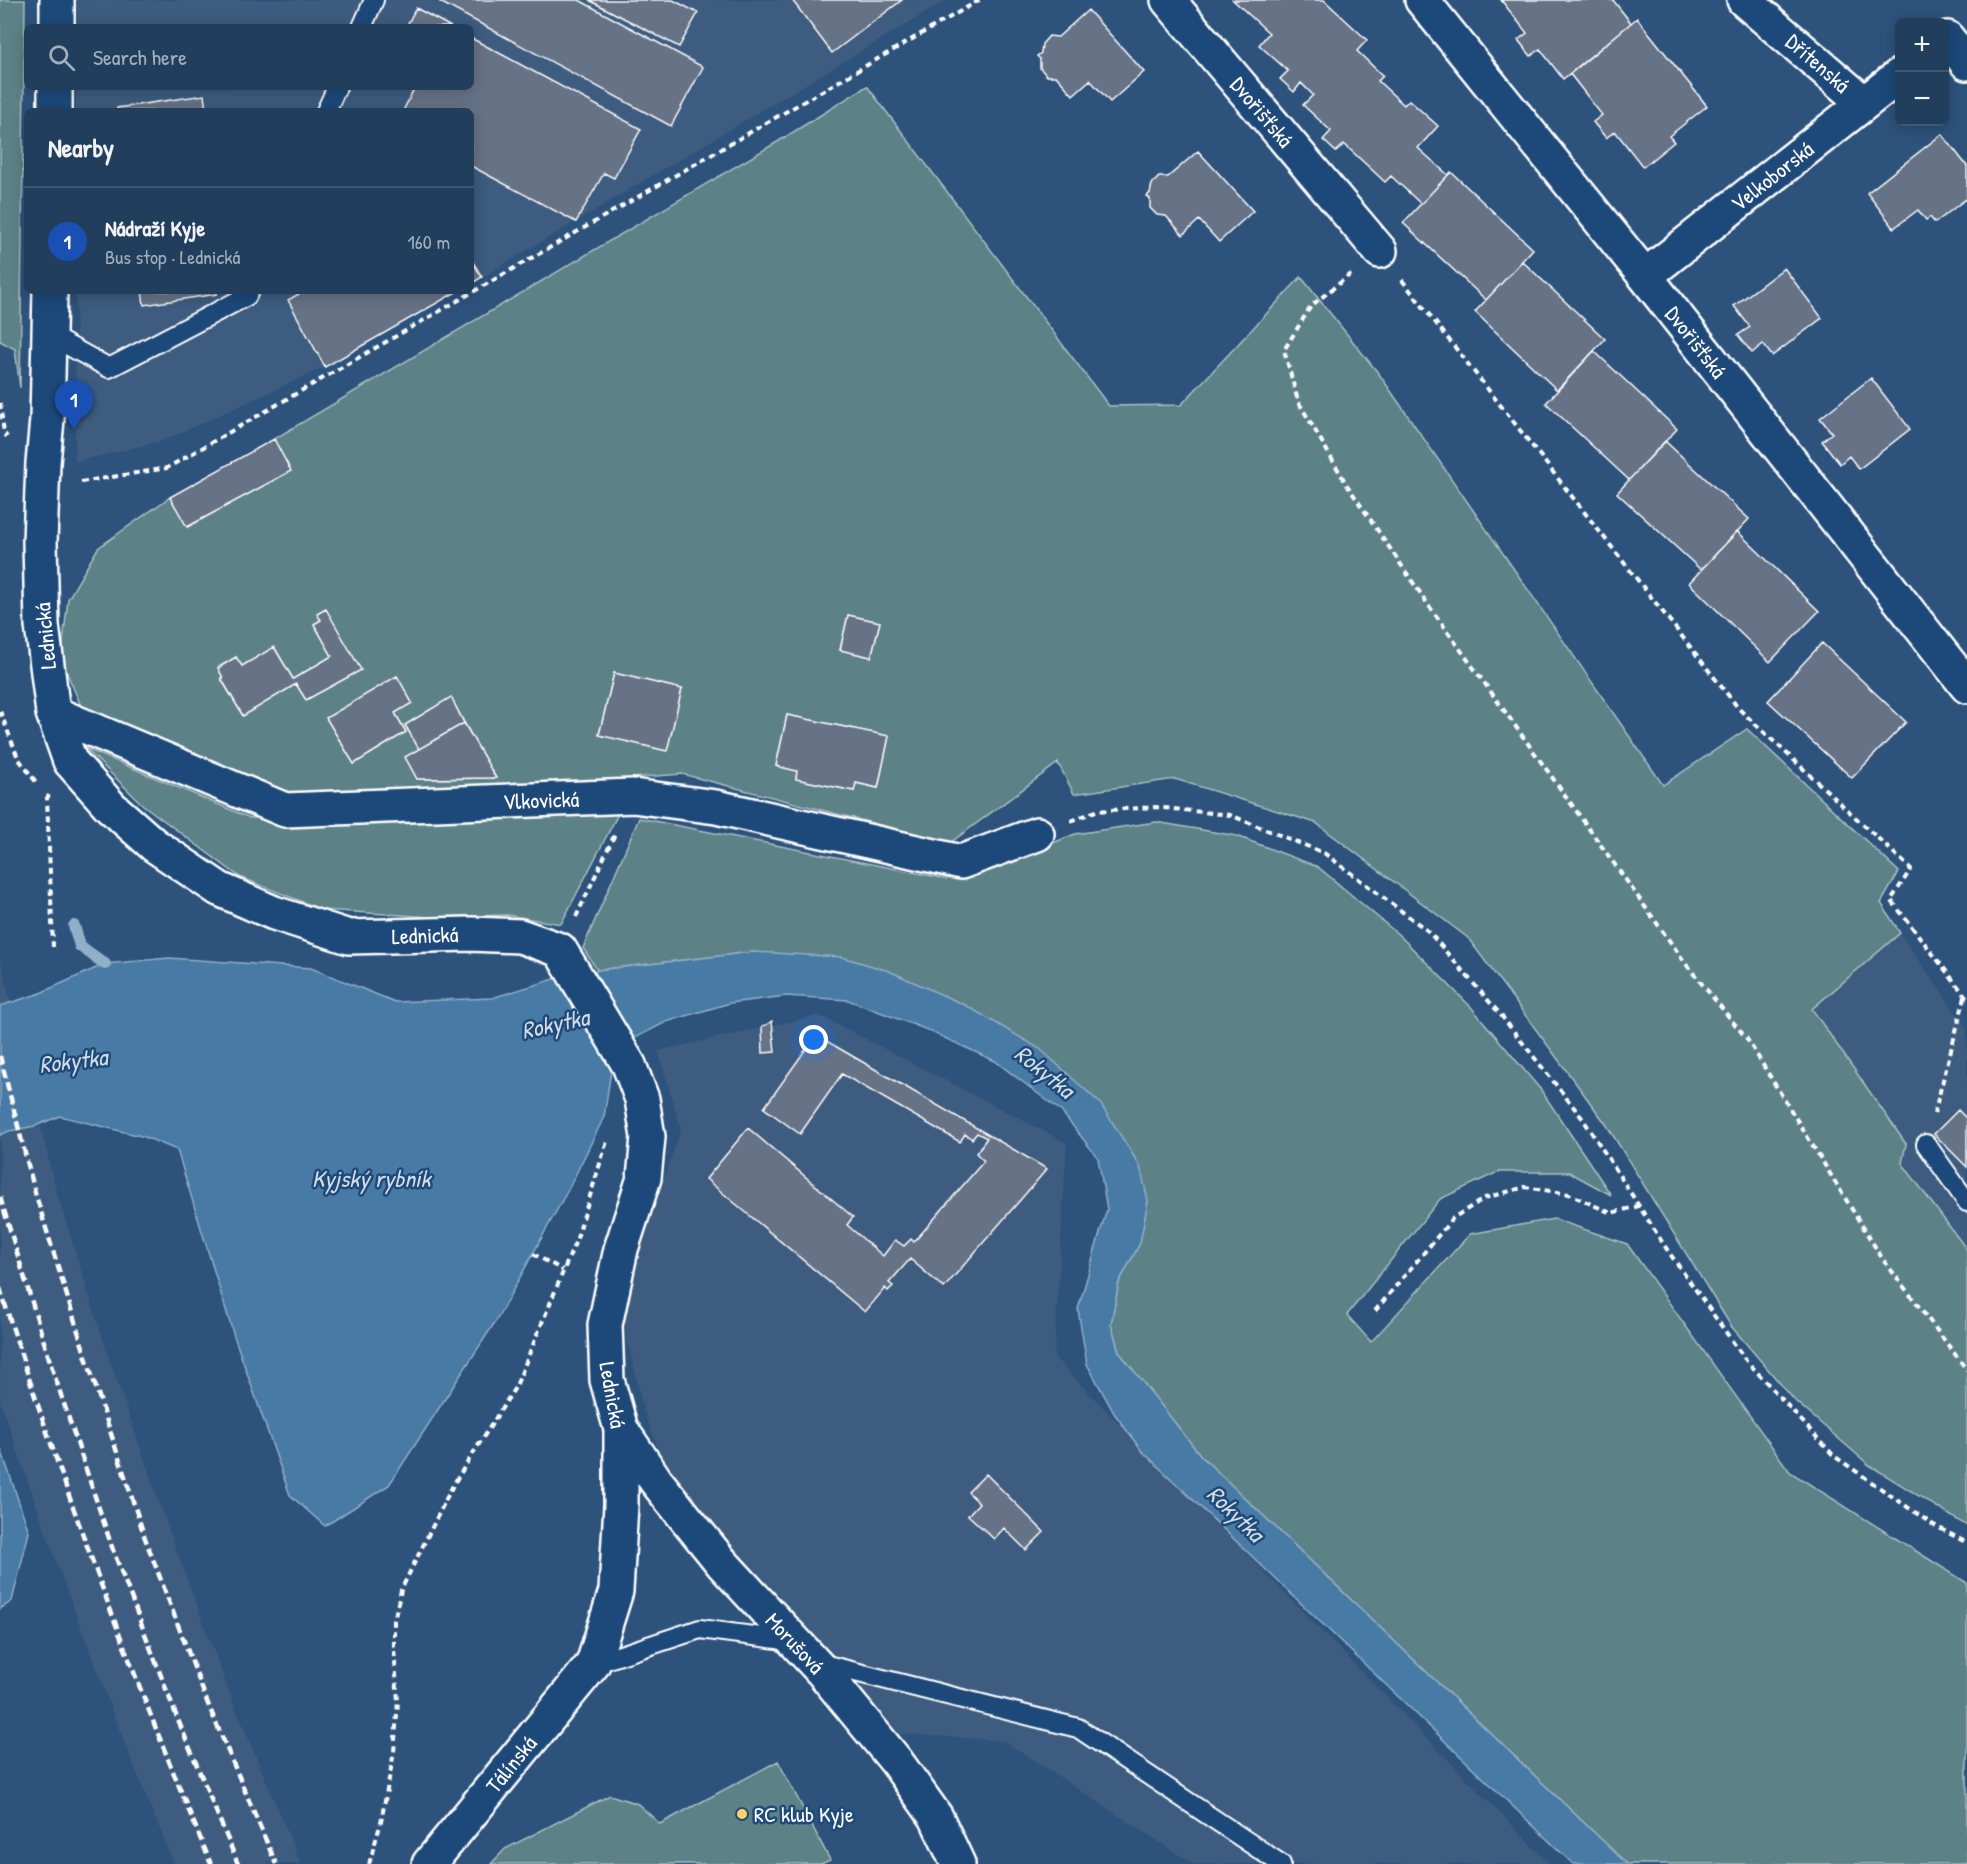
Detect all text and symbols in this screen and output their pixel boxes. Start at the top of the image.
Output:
map controls [1895,18,1949,126]
button: + [1895,18,1949,72]
search box [24,24,474,90]
street label: Dřítenská [1779,27,1857,100]
icon: search [45,41,78,74]
text: Search here [93,42,187,72]
street label: Dvořišťská [1224,70,1301,154]
button: − [1895,72,1949,126]
text: Nearby [48,130,114,165]
street label: Velkoborská [1724,134,1820,218]
text: Nádraží Kyje [105,213,205,243]
text: 1 [64,228,71,255]
text: 160 m [408,228,450,255]
text: Bus stop · Lednická [105,243,240,270]
street label: Dvořišťská [1658,300,1734,385]
pin: 1 [54,380,94,430]
street label: Lednická [27,601,63,671]
street label: Vlkovická [502,784,580,816]
street label: Lednická [391,919,459,951]
water label: Rokytka [518,1000,594,1047]
your location [799,1025,828,1054]
water label: Rokytka [1008,1037,1084,1107]
water label: Rokytka [37,1040,112,1081]
water label: Kyjský rybník [312,1162,432,1195]
street label: Lednická [592,1360,634,1431]
water label: Rokytka [1200,1478,1274,1551]
street label: Morušová [759,1606,831,1681]
street label: Tálínská [479,1729,544,1799]
place label: RC klub Kyje [754,1799,854,1829]
marker: RC klub Kyje [735,1807,749,1821]

